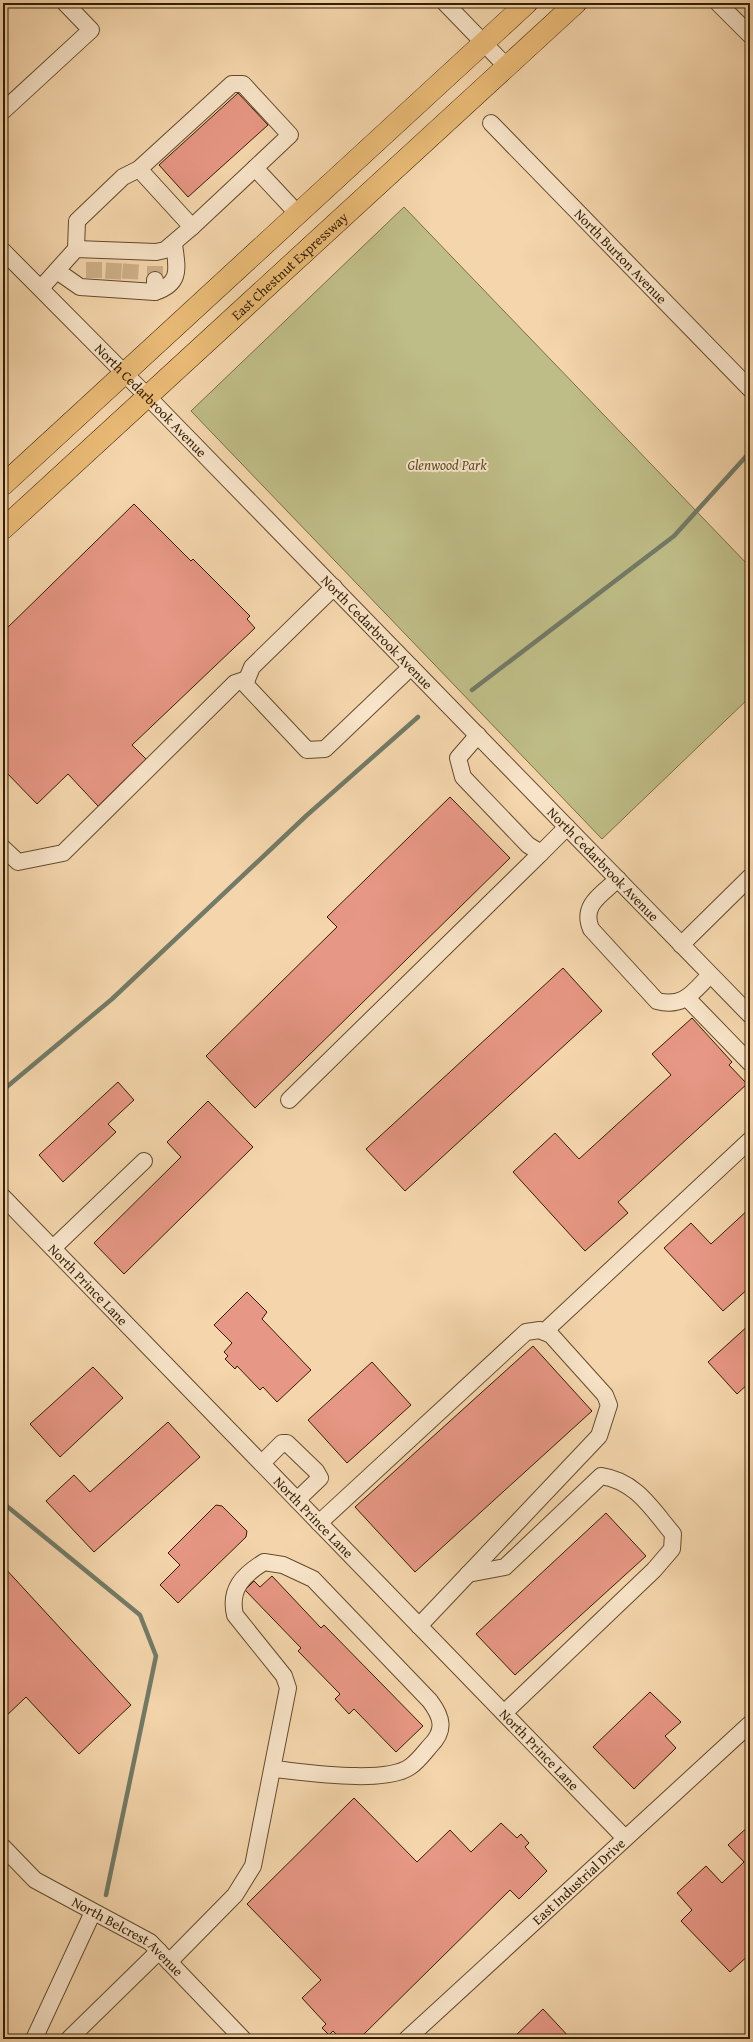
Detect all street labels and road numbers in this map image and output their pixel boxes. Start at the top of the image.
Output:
street label: North Burton Avenue [570,204,672,308]
street label: East Chestnut Expressway [227,207,352,325]
street label: North Cedarbrook Avenue [90,339,212,462]
street label: North Cedarbrook Avenue [317,571,438,694]
street label: North Cedarbrook Avenue [543,803,664,926]
street label: North Prince Lane [44,1239,133,1330]
street label: North Prince Lane [269,1472,358,1563]
street label: North Prince Lane [495,1704,584,1795]
street label: East Industrial Drive [528,1833,630,1929]
street label: North Belcrest Avenue [68,1892,188,1981]

